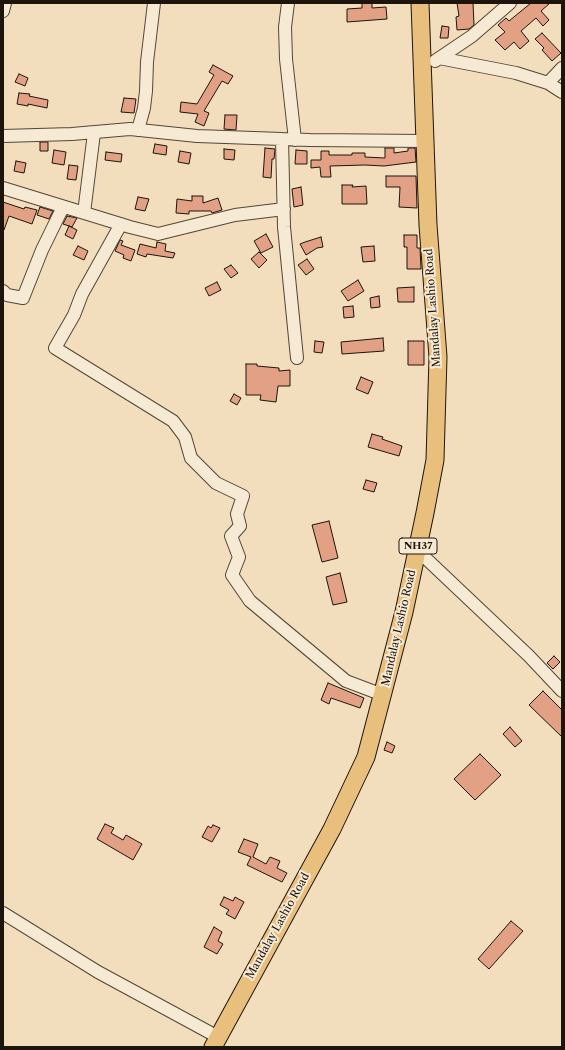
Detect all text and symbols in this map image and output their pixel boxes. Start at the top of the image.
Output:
street label: Mandalay Lashio Road [422,248,444,368]
road number: NH37 [399,538,437,554]
street label: Mandalay Lashio Road [379,569,419,687]
street label: Mandalay Lashio Road [243,871,313,981]

